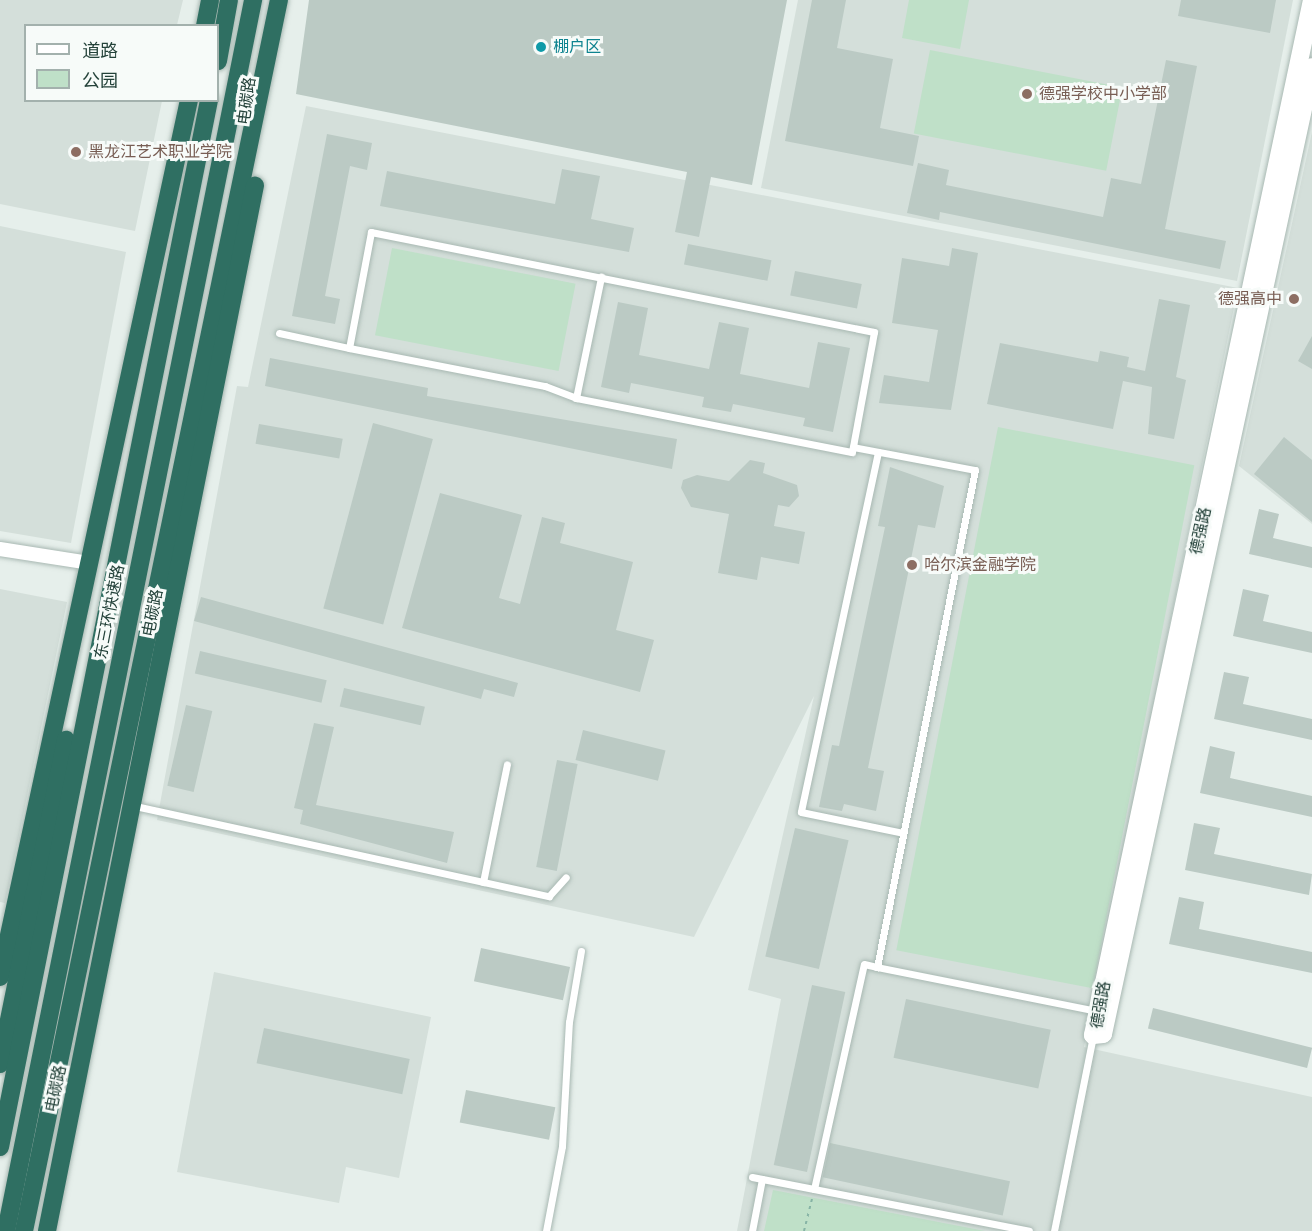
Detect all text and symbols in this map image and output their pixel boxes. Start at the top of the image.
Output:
legend [24,24,219,102]
place label: 棚户区 [553,37,601,57]
text: 道路 [82,40,118,61]
marker: 棚户区 [534,40,548,54]
text: 公园 [82,70,118,91]
street label: 电碳路 [234,76,260,126]
place label: 德强学校中小学部 [1039,84,1167,104]
marker: 德强学校中小学部 [1020,87,1034,101]
place label: 黑龙江艺术职业学院 [88,142,232,162]
marker: 黑龙江艺术职业学院 [69,145,83,159]
place label: 德强高中 [1218,289,1282,309]
marker: 德强高中 [1287,292,1301,306]
street label: 德强路 [1187,506,1215,556]
place label: 哈尔滨金融学院 [924,555,1036,575]
marker: 哈尔滨金融学院 [905,558,919,572]
street label: 东三环快速路 [91,563,129,661]
street label: 电碳路 [139,588,167,638]
street label: 德强路 [1087,980,1115,1030]
street label: 电碳路 [42,1064,70,1114]

